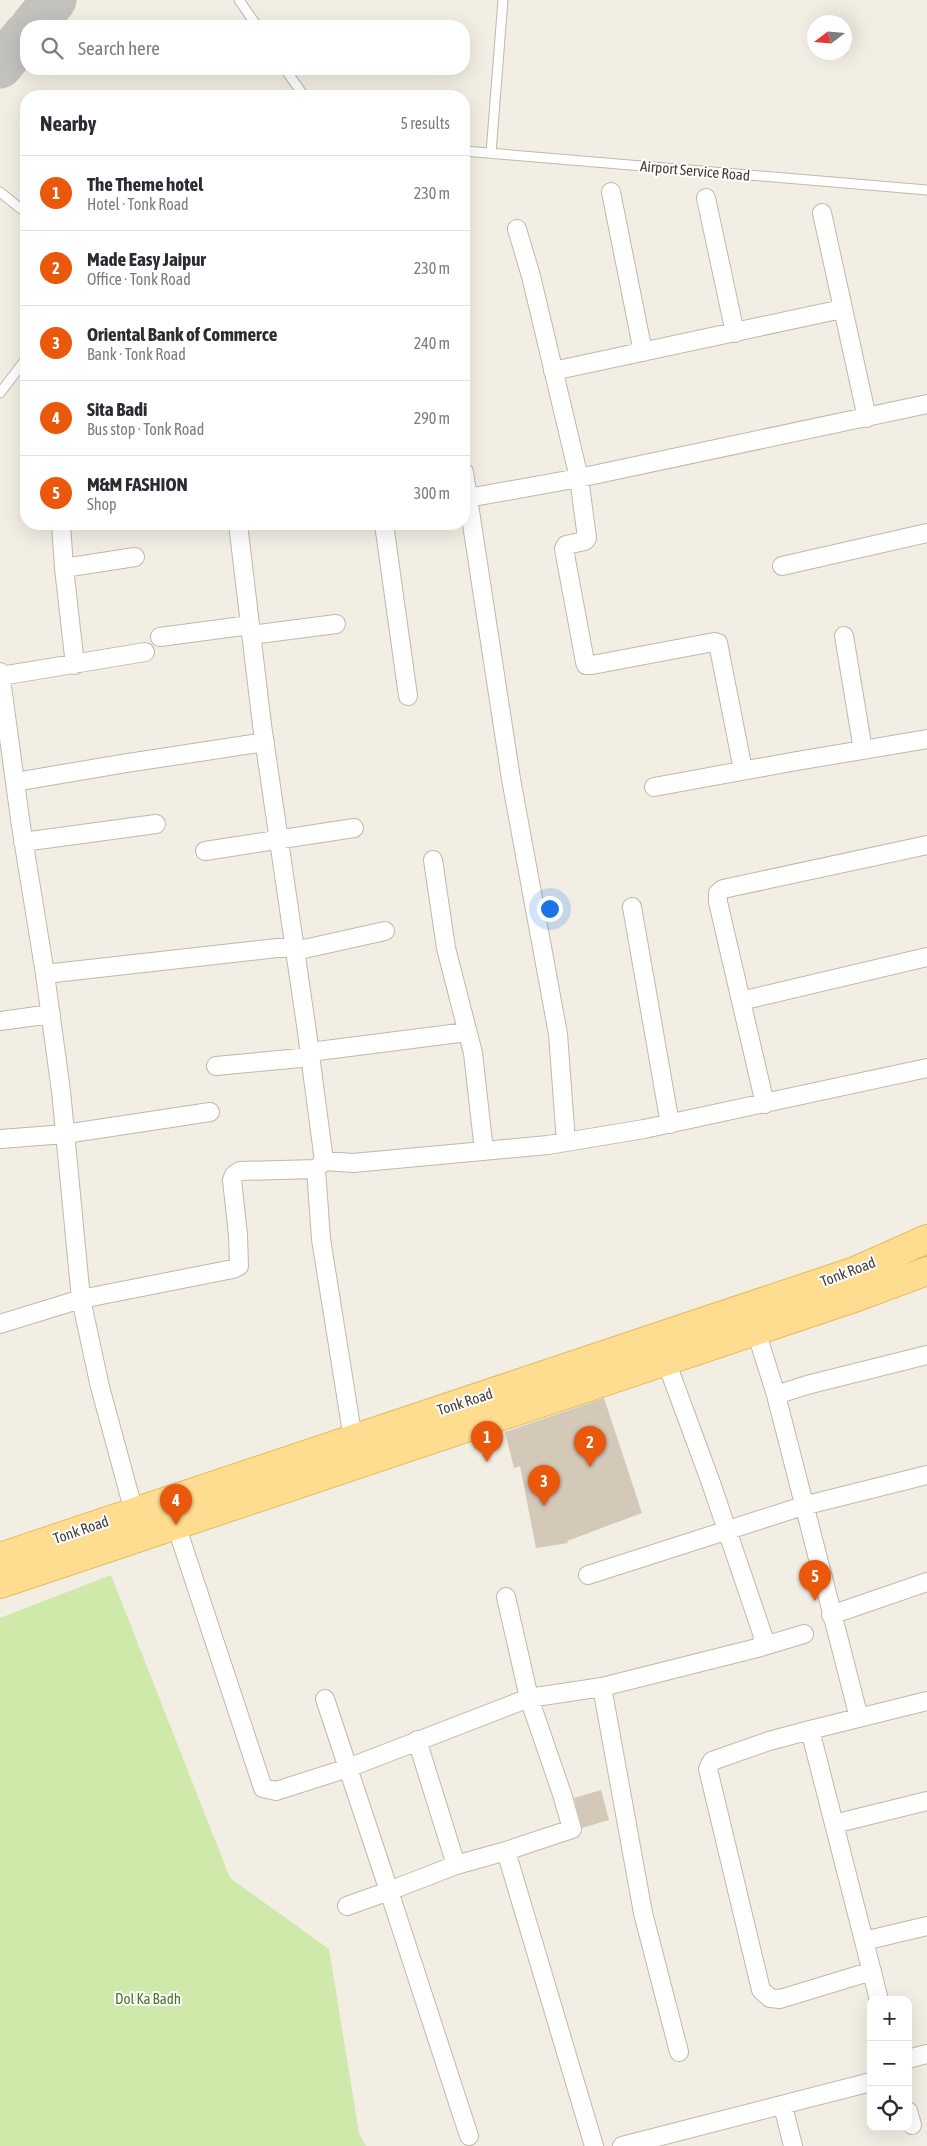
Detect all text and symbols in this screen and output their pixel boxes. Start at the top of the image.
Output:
north arrow [807,15,852,60]
search box [20,20,470,75]
icon: search [38,34,66,62]
text: Search here [78,37,160,59]
text: Nearby [40,111,96,135]
text: 5 results [400,114,450,132]
street label: Airport Service Road [639,157,751,184]
text: The Theme hotel [87,173,203,195]
text: 1 [52,184,60,202]
text: 230 m [414,184,450,202]
text: Hotel · Tonk Road [87,195,189,213]
text: Made Easy Jaipur [87,248,206,270]
text: 2 [52,259,60,277]
text: 230 m [414,259,450,277]
text: Office · Tonk Road [87,270,191,288]
text: Oriental Bank of Commerce [87,323,277,345]
text: 3 [52,334,60,352]
text: 240 m [414,334,450,352]
text: Bank · Tonk Road [87,345,186,363]
text: Sita Badi [87,398,147,420]
text: 4 [52,409,60,427]
text: 290 m [414,409,450,427]
text: Bus stop · Tonk Road [87,420,204,438]
text: M&M FASHION [87,473,188,495]
text: 5 [52,484,60,502]
text: 300 m [414,484,450,502]
text: Shop [87,495,117,513]
your location [537,896,563,922]
street label: Tonk Road [818,1253,878,1290]
street label: Tonk Road [435,1385,495,1418]
pin: 1 [471,1421,503,1462]
pin: 2 [574,1426,606,1467]
pin: 3 [528,1465,560,1506]
pin: 4 [160,1484,192,1525]
street label: Tonk Road [51,1512,111,1547]
pin: 5 [799,1560,831,1601]
park label: Dol Ka Badh [115,1990,181,2007]
map controls [867,1996,912,2131]
button: + [867,1996,912,2041]
button: − [867,2041,912,2086]
button: locate [867,2086,912,2131]

